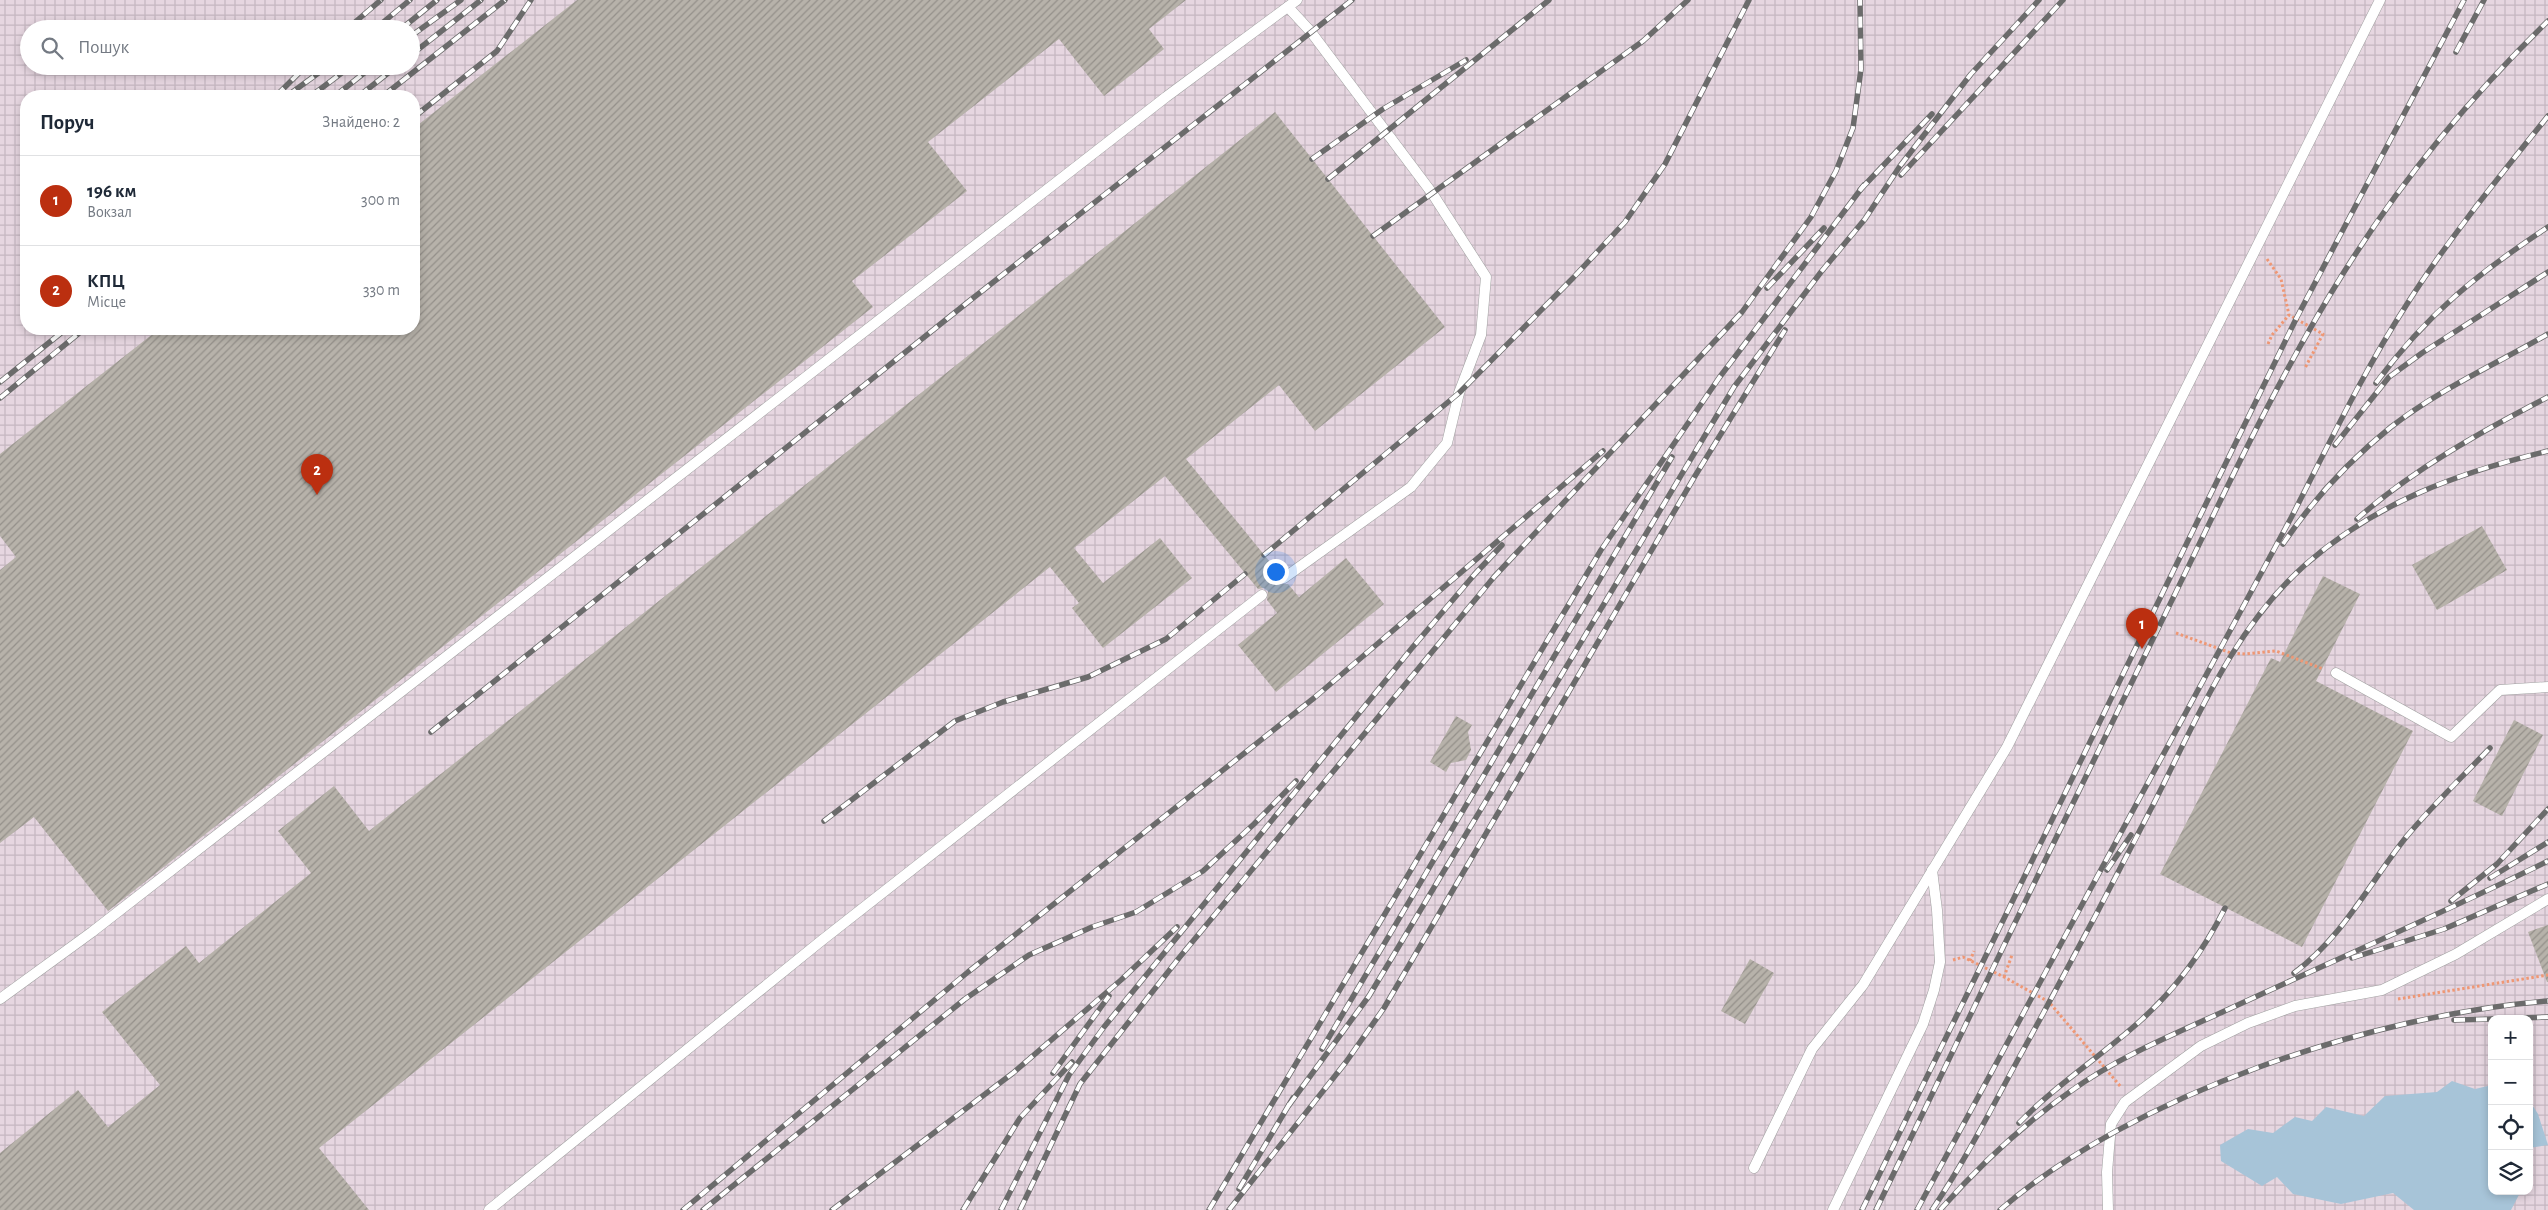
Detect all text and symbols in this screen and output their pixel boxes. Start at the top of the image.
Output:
search box [20,20,420,75]
icon: search [38,34,66,62]
text: Пошук [78,38,129,57]
text: Поруч [40,112,94,133]
text: Знайдено: 2 [322,114,400,130]
text: 196 км [87,182,136,201]
text: 1 [53,192,59,208]
text: 300 m [361,192,400,208]
text: Вокзал [87,204,132,220]
text: КПЦ [87,272,125,291]
text: 2 [52,282,60,298]
text: 330 m [363,282,400,298]
text: Місце [87,294,126,310]
pin: 2 [301,454,333,495]
your location [1263,559,1289,585]
pin: 1 [2126,608,2158,649]
map controls [2488,1015,2533,1195]
button: + [2488,1015,2533,1060]
button: − [2488,1060,2533,1105]
button: locate [2488,1105,2533,1150]
button: layers [2488,1150,2533,1195]

